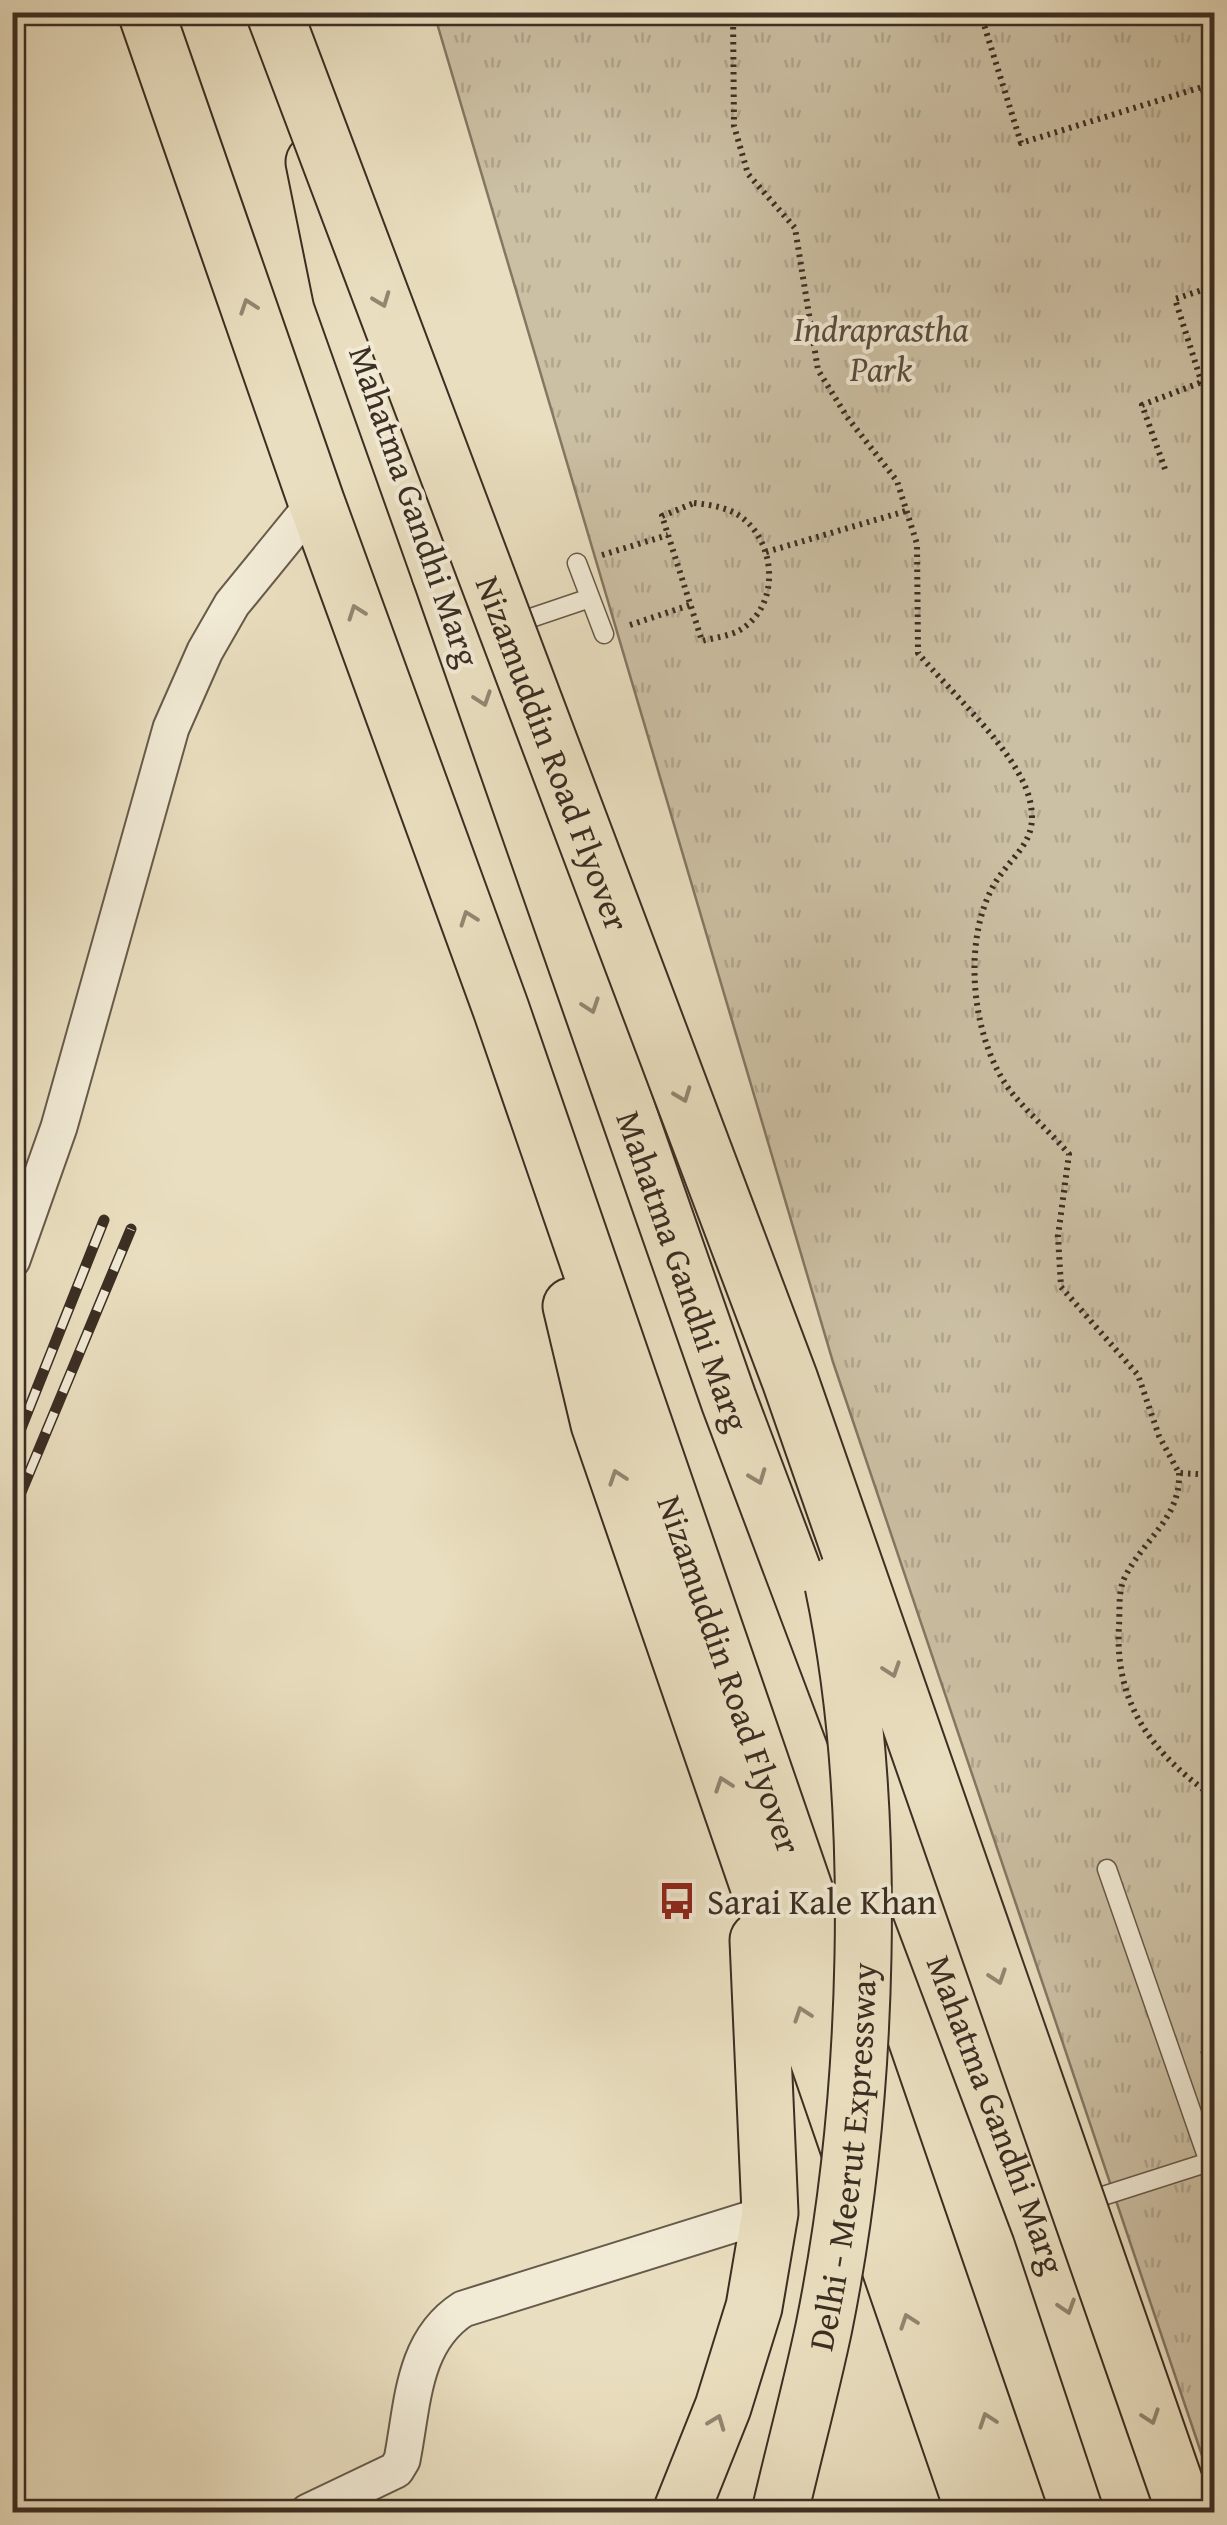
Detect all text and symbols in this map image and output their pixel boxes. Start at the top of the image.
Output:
one-way arrow [370,291,391,308]
one-way arrow [239,298,260,316]
park label: Indraprastha Park [793,303,969,394]
street label: Mahatma Gandhi Marg [336,339,494,674]
street label: Nizamuddin Road Flyover [463,568,644,938]
one-way arrow [347,605,368,622]
one-way arrow [472,690,492,707]
one-way arrow [459,910,480,927]
one-way arrow [579,997,600,1014]
one-way arrow [671,1086,692,1103]
street label: Mahatma Gandhi Marg [604,1103,764,1439]
one-way arrow [746,1468,767,1485]
one-way arrow [609,1470,629,1487]
street label: Nizamuddin Road Flyover [645,1488,816,1860]
one-way arrow [880,1661,900,1678]
one-way arrow [715,1777,735,1794]
place label: Sarai Kale Khan [707,1876,937,1927]
bus stop icon: Sarai Kale Khan [656,1880,698,1922]
street label: Mahatma Gandhi Marg [914,1948,1079,2281]
street label: Delhi - Meerut Expressway [794,1961,888,2355]
one-way arrow [987,1968,1007,1985]
one-way arrow [794,2006,814,2023]
one-way arrow [1055,2297,1075,2314]
one-way arrow [899,2313,920,2331]
one-way arrow [1140,2407,1160,2424]
one-way arrow [979,2413,999,2430]
one-way arrow [705,2414,725,2432]

